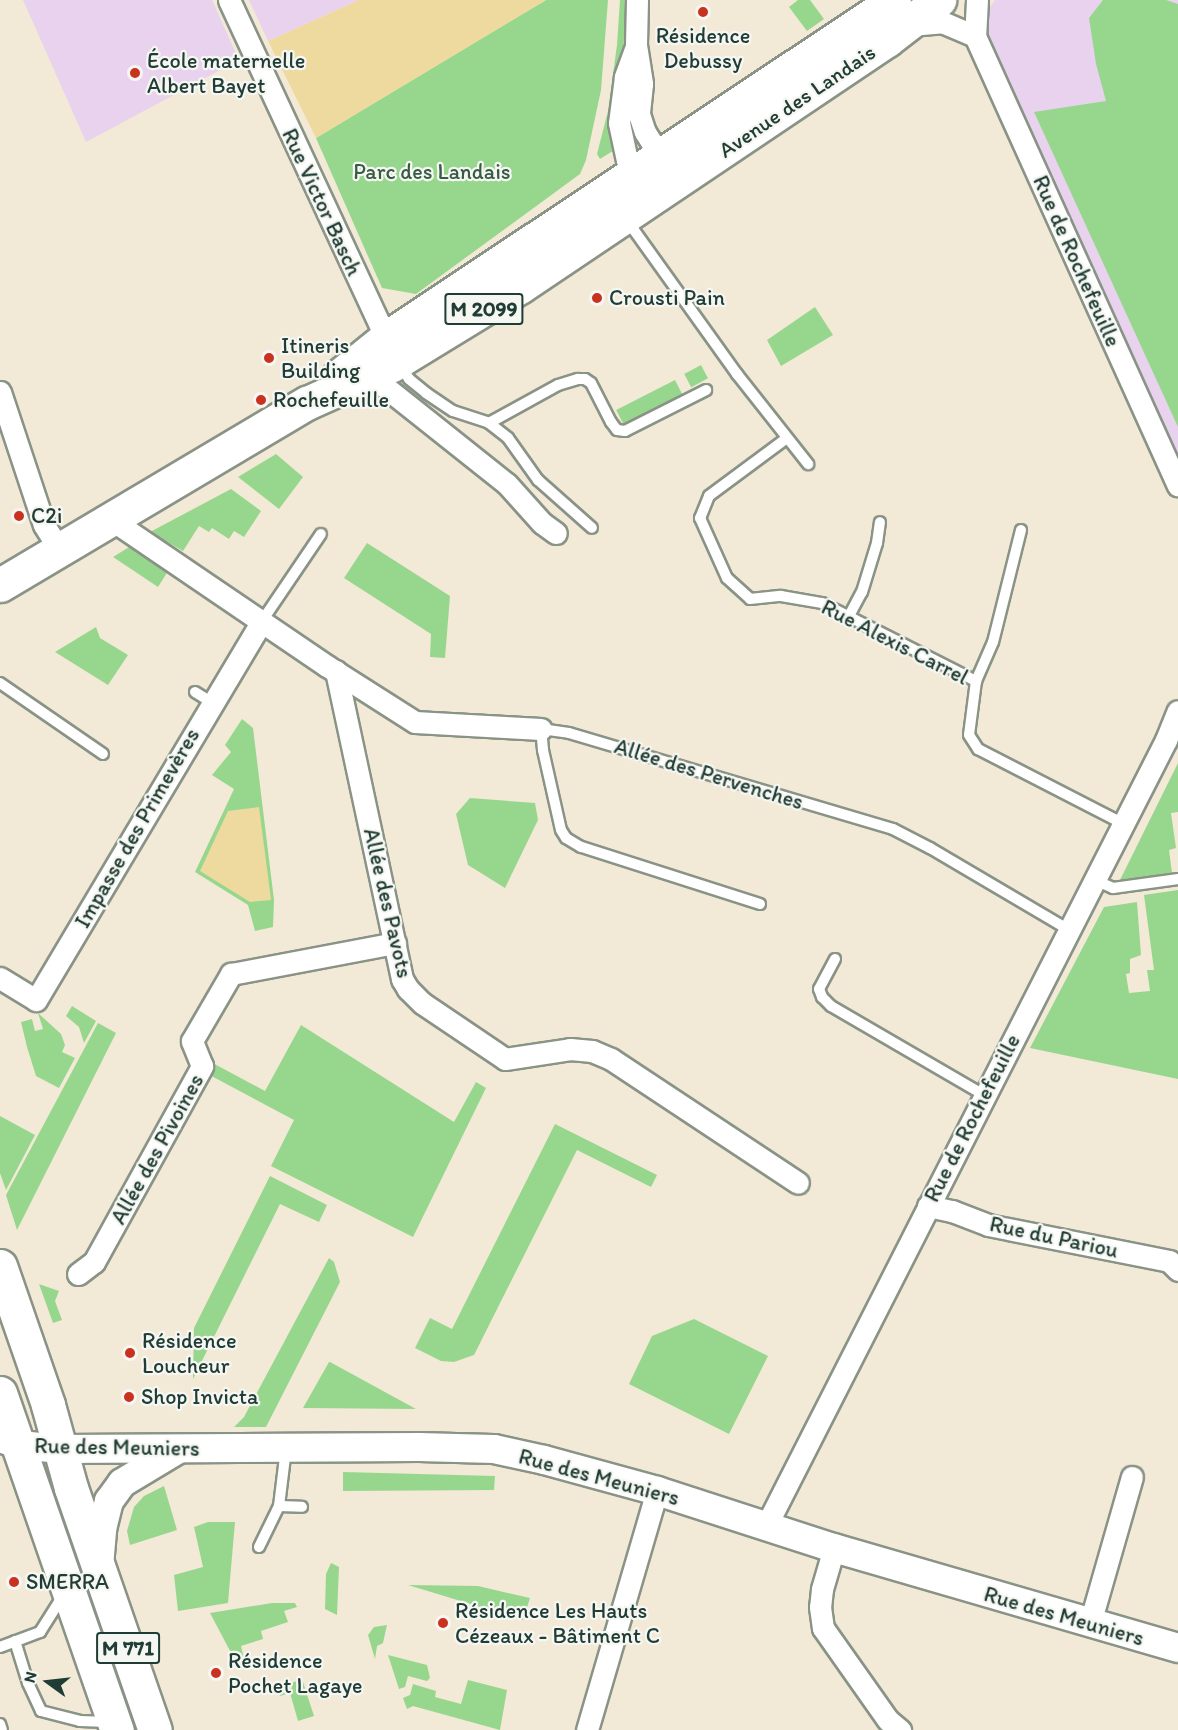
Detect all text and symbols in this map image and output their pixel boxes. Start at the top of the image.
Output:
marker: Résidence Debussy [696,5,710,19]
place label: Résidence Debussy [656,22,750,74]
street label: Avenue des Landais [713,39,881,163]
place label: École maternelle Albert Bayet [147,47,306,98]
marker: École maternelle Albert Bayet [128,66,142,80]
street label: Rue Victor Basch [276,124,368,280]
park label: Parc des Landais [353,159,511,185]
street label: Rue de Rochefeuille [1027,171,1127,351]
place label: Crousti Pain [609,285,725,311]
road number: M 2099 [444,291,524,327]
marker: Crousti Pain [590,291,604,305]
place label: Itineris Building [281,332,360,384]
marker: Itineris Building [262,351,276,365]
place label: Rochefeuille [273,387,389,413]
marker: Rochefeuille [254,393,268,407]
place label: C2i [31,503,62,529]
marker: C2i [12,509,26,523]
street label: Rue Alexis Carrel [817,594,973,690]
street label: Impasse des Primevères [69,723,205,933]
street label: Allée des Pervenches [611,733,807,815]
street label: Allée des Pavots [358,826,418,980]
street label: Rue de Rochefeuille [918,1030,1026,1206]
street label: Allée des Pivoines [105,1070,209,1228]
street label: Rue du Pariou [987,1210,1121,1264]
place label: Résidence Loucheur [142,1327,237,1378]
marker: Résidence Loucheur [123,1346,137,1360]
place label: Shop Invicta [141,1384,258,1410]
marker: Shop Invicta [122,1390,136,1404]
street label: Rue des Meuniers [34,1432,200,1462]
street label: Rue des Meuniers [516,1443,682,1511]
place label: SMERRA [26,1569,109,1595]
marker: SMERRA [7,1575,21,1589]
street label: Rue des Meuniers [981,1581,1147,1651]
place label: Résidence Les Hauts Cézeaux - Bâtiment C [455,1597,660,1648]
marker: Résidence Les Hauts Cézeaux - Bâtiment C [436,1616,450,1630]
road number: M 771 [95,1630,161,1666]
place label: Résidence Pochet Lagaye [228,1647,362,1699]
north arrow [18,1652,78,1712]
marker: Résidence Pochet Lagaye [209,1666,223,1680]
text: N [20,1670,41,1685]

